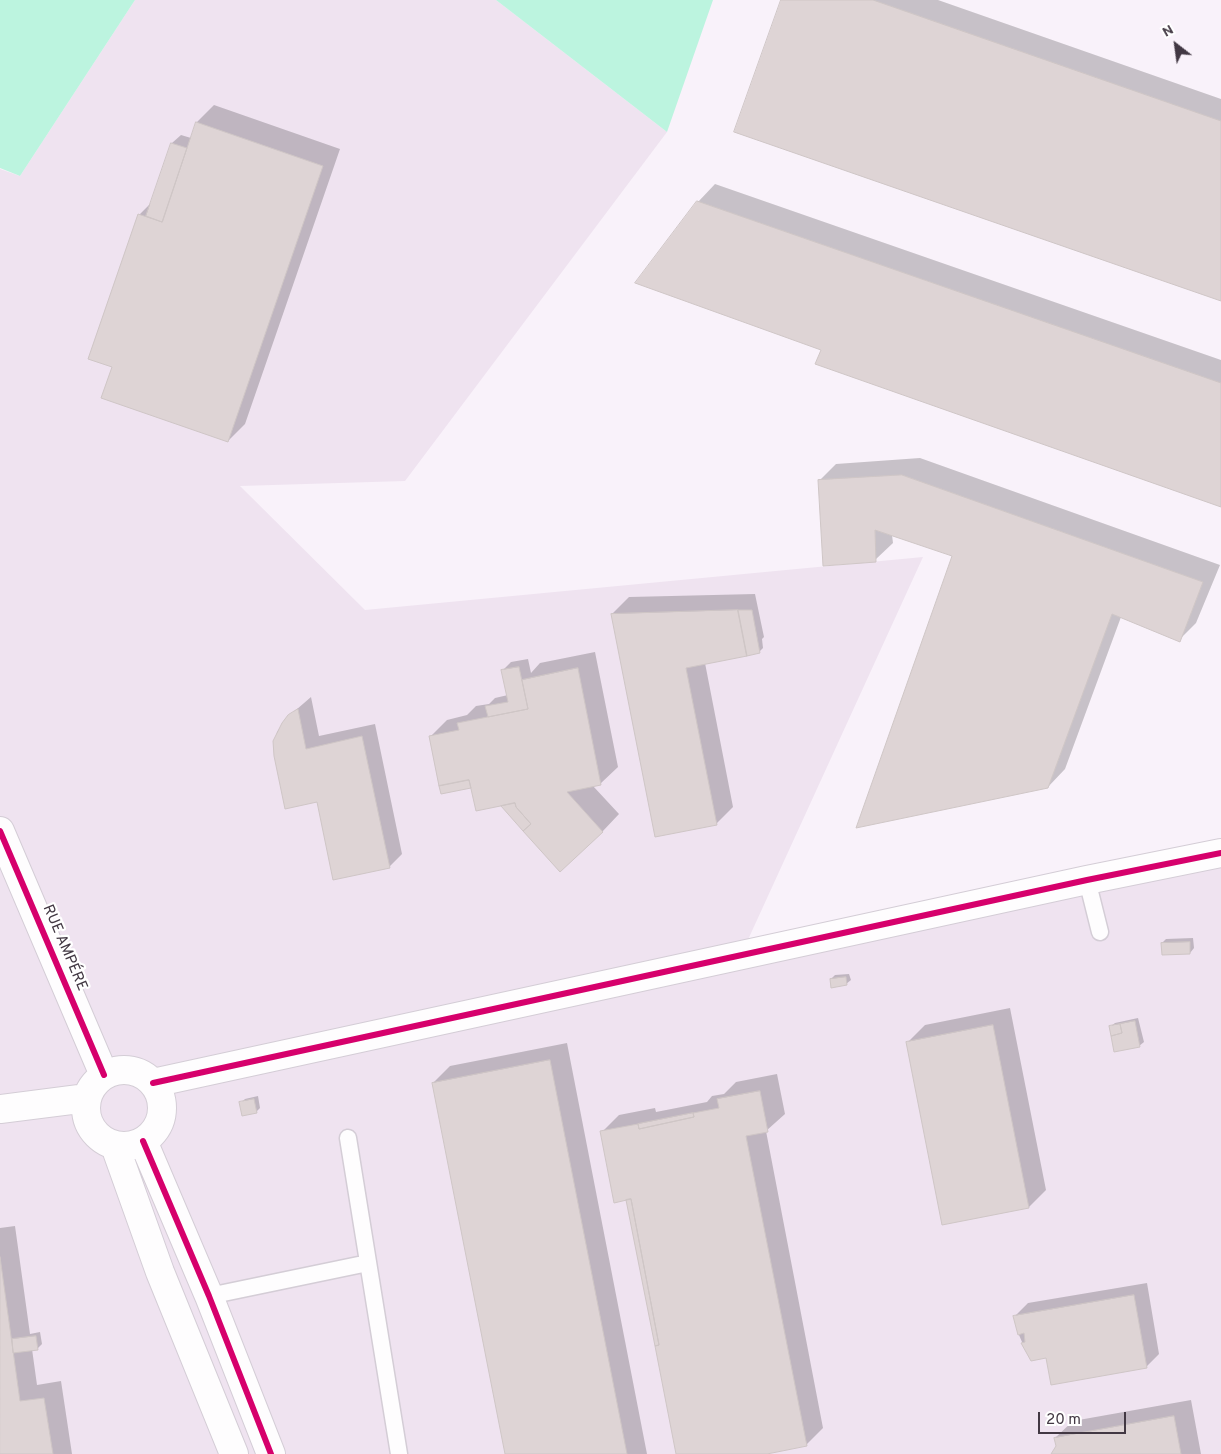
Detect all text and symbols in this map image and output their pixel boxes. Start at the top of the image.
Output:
north arrow [1151,20,1201,70]
text: N [1160,22,1177,41]
street label: RUE AMPÉRE [38,902,90,994]
scale bar [1041,1402,1128,1434]
text: 20 m [1046,1411,1081,1430]

